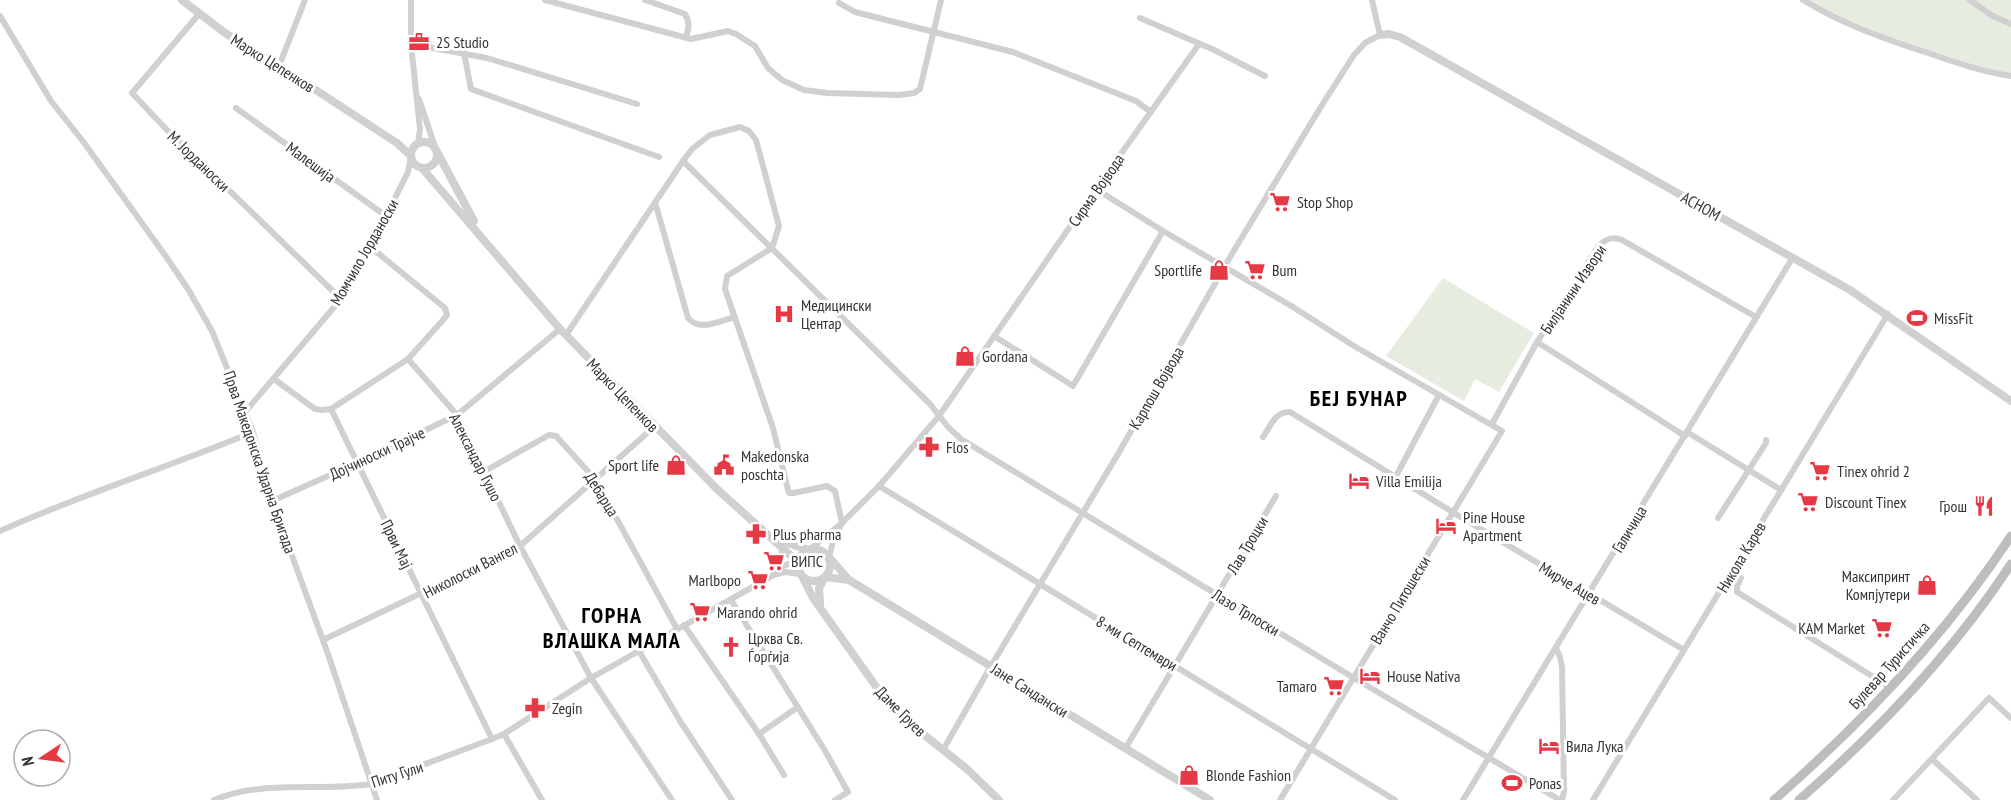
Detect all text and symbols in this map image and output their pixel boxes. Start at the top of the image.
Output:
street label: Марко Цепенков [227,29,319,97]
office icon: 2S Studio [407,30,431,54]
place label: 2S Studio [436,32,489,52]
street label: М. Јорданоски [164,126,234,196]
street label: Малешија [282,137,340,187]
street label: Сирма Војвода [1064,150,1128,230]
street label: АСНОМ [1678,187,1724,225]
supermarket icon: Stop Shop [1268,190,1292,214]
place label: Stop Shop [1297,192,1353,212]
street label: Момчило Јорданоски [325,195,403,309]
street label: Билјанини Извори [1536,241,1610,337]
shop icon: Sportlife [1207,258,1231,282]
supermarket icon: Bum [1243,258,1267,282]
place label: Sportlife [1154,260,1202,280]
place label: Bum [1272,260,1297,280]
place label: Медицински Центар [801,295,872,333]
hospital icon: Медицински Центар [772,302,796,326]
sports icon: MissFit [1905,306,1929,330]
place label: MissFit [1934,308,1974,328]
street label: Карпош Војвода [1124,343,1188,433]
shop icon: Gordana [953,344,977,368]
place label: Gordana [982,346,1028,366]
street label: Марко Цепенков [583,354,663,436]
street label: Прва Македонска Ударна Бригада [219,368,301,556]
district label: БЕЈ БУНАР [1310,384,1408,412]
street label: Александар Гушо [445,410,507,504]
street label: Дојчиноски Трајче [326,422,428,484]
pharmacy icon: Flos [917,435,941,459]
place label: Flos [946,437,969,457]
place label: Makedonska poschta [741,446,809,484]
shop icon: Sport life [664,453,688,477]
public building icon: Makedonska poschta [712,453,736,477]
place label: Sport life [608,455,659,475]
supermarket icon: Tinex ohrid 2 [1808,459,1832,483]
place label: Tinex ohrid 2 [1837,461,1910,481]
street label: Дебарца [581,468,623,520]
hotel icon: Villa Emilija [1347,469,1371,493]
place label: Villa Emilija [1375,471,1442,491]
supermarket icon: Discount Tinex [1796,490,1820,514]
place label: Discount Tinex [1825,492,1907,512]
restaurant icon: Грош [1972,494,1996,518]
place label: Грош [1939,496,1967,516]
street label: Галичица [1607,502,1651,556]
place label: Pine House Apartment [1463,507,1525,545]
street label: Лав Троцки [1222,513,1272,578]
hotel icon: Pine House Apartment [1434,514,1458,538]
street label: Први Мај [377,516,417,572]
street label: Никола Карев [1712,518,1770,596]
pharmacy icon: Plus pharma [744,522,768,546]
place label: Plus pharma [773,524,841,544]
street label: Николоски Вангел [420,538,520,602]
supermarket icon: ВИПС [762,549,786,573]
place label: ВИПС [791,551,823,571]
street label: Ванчо Питошески [1366,552,1434,648]
street label: Мирче Ацев [1536,557,1604,609]
place label: Максипринт Компјутери [1842,566,1911,604]
supermarket icon: Marlbopo [746,568,770,592]
place label: Marlbopo [689,570,741,590]
shop icon: Максипринт Компјутери [1915,573,1939,597]
street label: Лазо Трпоски [1208,584,1283,640]
supermarket icon: Marando ohrid [688,600,712,624]
district label: ГОРНА ВЛАШКА МАЛА [543,601,681,654]
place label: Marando ohrid [717,602,797,622]
street label: 8-ми Септември [1093,611,1181,675]
supermarket icon: KAM Market [1870,616,1894,640]
street label: Булевар Туристичка [1844,617,1934,713]
place label: KAM Market [1798,618,1866,638]
place label: Црква Св. Ѓoрѓијa [748,628,803,666]
church icon: Црква Св. Ѓoрѓијa [719,635,743,659]
street label: Јане Сандански [987,658,1072,722]
hotel icon: House Nativa [1358,664,1382,688]
place label: House Nativa [1387,666,1460,686]
supermarket icon: Tamaro [1322,674,1346,698]
place label: Tamaro [1277,676,1317,696]
street label: Даме Груев [871,681,931,741]
pharmacy icon: Zegin [523,696,547,720]
place label: Zegin [552,698,582,718]
north arrow [12,728,72,788]
hotel icon: Вила Лука [1537,734,1561,758]
place label: Вила Лука [1566,736,1624,756]
text: N [17,755,38,768]
street label: Питу Гули [369,756,425,792]
shop icon: Blonde Fashion [1177,763,1201,787]
place label: Blonde Fashion [1206,765,1291,785]
sports icon: Ponas [1500,771,1524,795]
place label: Ponas [1529,773,1562,793]

